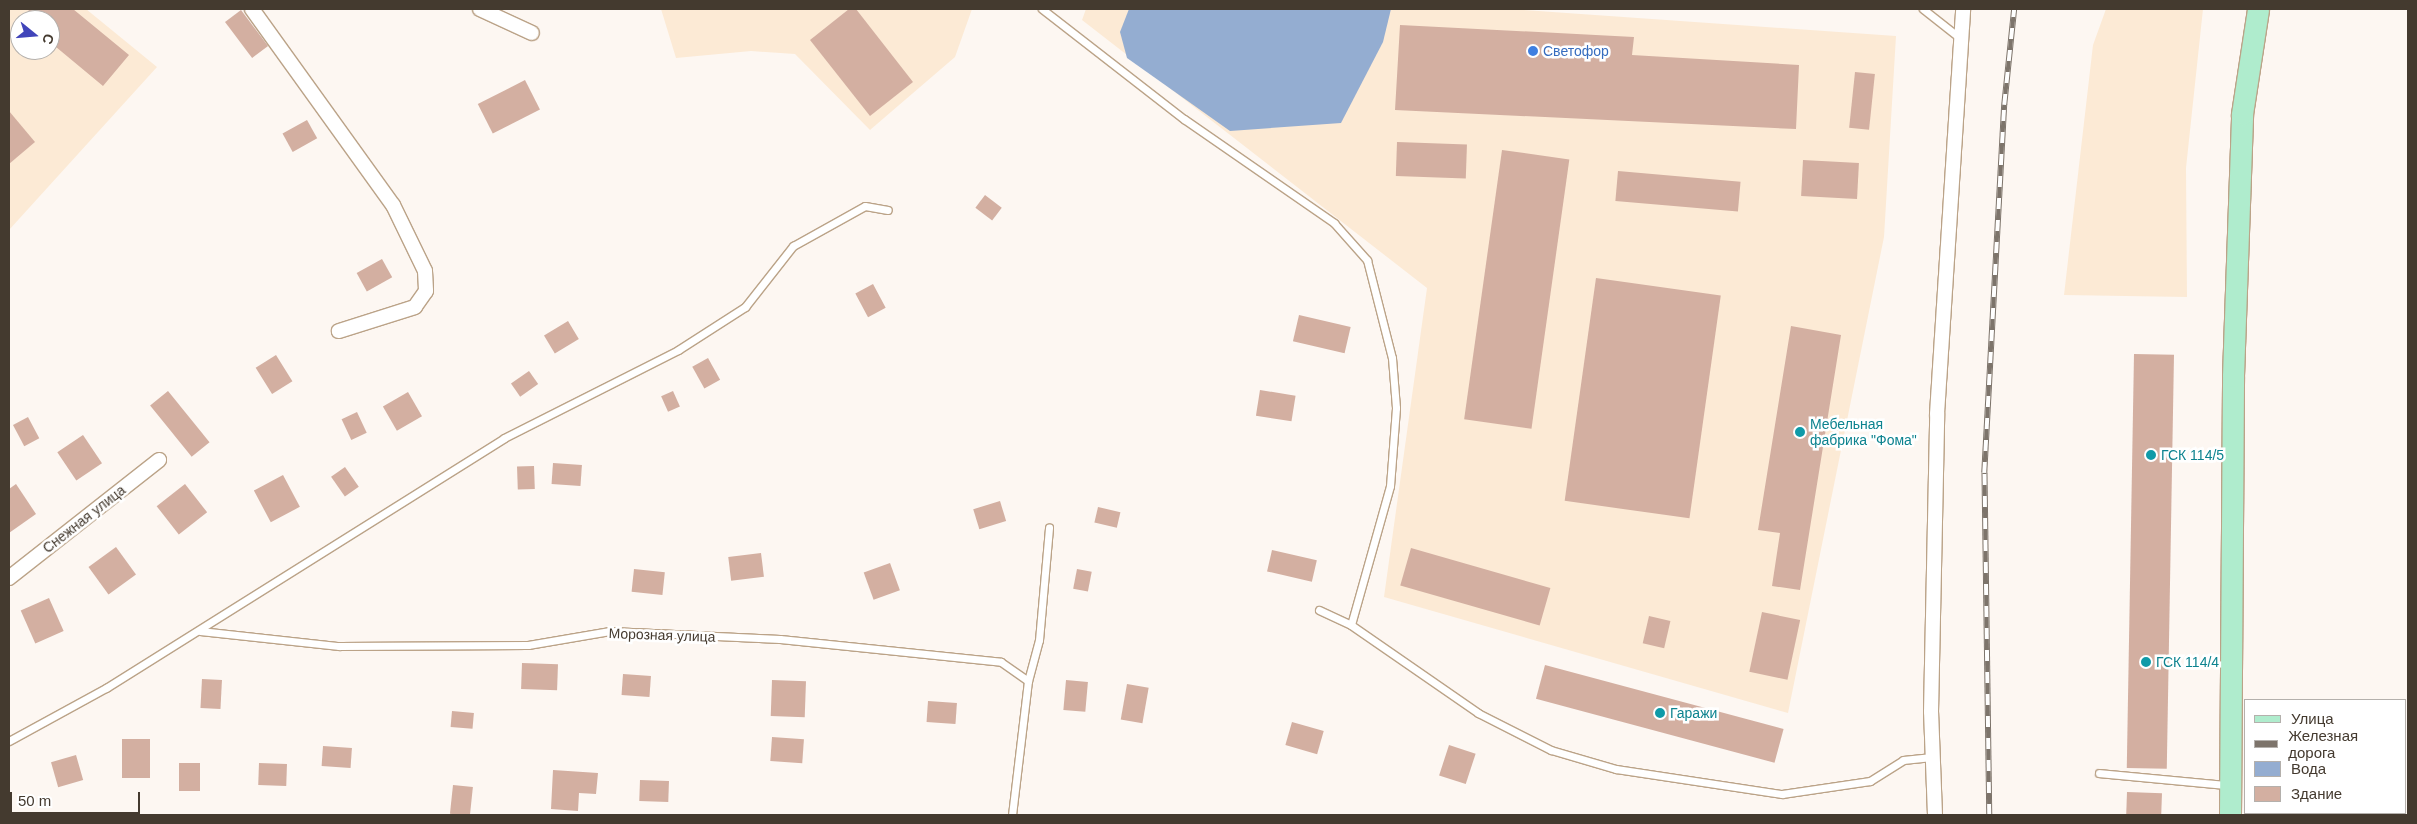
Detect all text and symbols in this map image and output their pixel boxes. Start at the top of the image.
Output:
north arrow [10,10,60,60]
text: С [39,32,58,46]
place label: Светофор [1543,43,1609,59]
marker: Светофор [1527,45,1539,57]
place label: Мебельная фабрика "Фома" [1810,416,1917,448]
marker: Мебельная фабрика "Фома" [1794,426,1806,438]
place label: ГСК 114/5 [2161,447,2224,463]
marker: ГСК 114/5 [2145,449,2157,461]
street label: Снежная улица [39,482,129,556]
street label: Морозная улица [608,625,716,645]
place label: ГСК 114/4 [2156,654,2219,670]
marker: ГСК 114/4 [2140,656,2152,668]
legend [2244,699,2407,814]
place label: Гаражи [1670,705,1717,721]
marker: Гаражи [1654,707,1666,719]
text: Улица [2291,710,2334,727]
text: Железная дорога [2288,727,2358,761]
text: Вода [2291,760,2326,777]
scale bar [12,782,142,814]
text: Здание [2291,785,2342,802]
text: 50 m [18,792,51,809]

